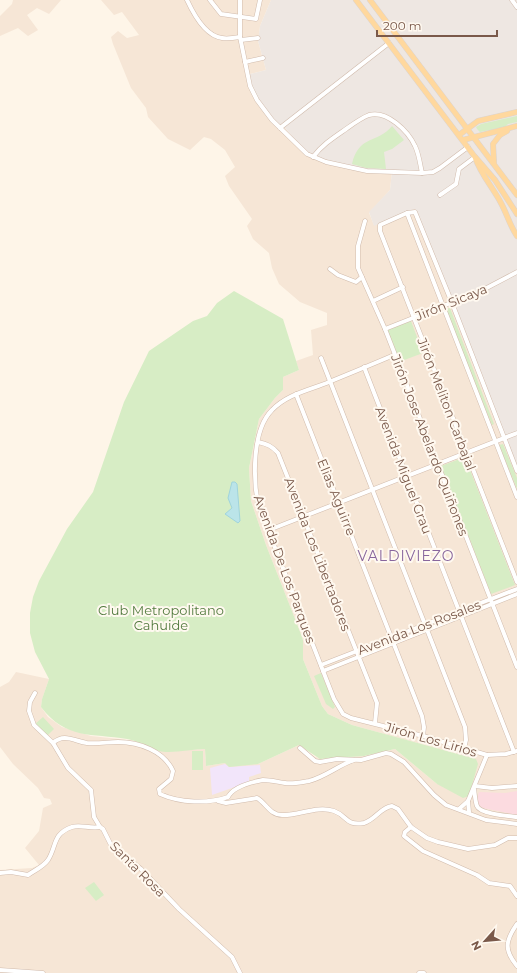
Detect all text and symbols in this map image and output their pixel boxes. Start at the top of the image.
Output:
scale bar [377,12,497,38]
text: 200 m [383,18,422,33]
street label: Jirón Sicaya [412,280,489,324]
street label: Jirón Meliton Carbajal [414,334,480,473]
street label: Jirón Jose Abelardo Quiñones [388,351,472,538]
street label: Avenida Miguel Grau [372,404,436,536]
street label: Elias Aguirre [314,456,360,538]
street label: Avenida Los Libertadores [281,475,355,633]
street label: Avenida De Los Parques [251,493,319,645]
district label: VALDIVIEZO [357,547,455,565]
street label: Avenida Los Rosales [355,596,483,658]
park label: Club Metropolitano Cahuide [98,602,224,633]
street label: Jirón Los Lirios [382,718,479,760]
street label: Santa Rosa [107,838,169,900]
north arrow [465,921,505,961]
text: N [468,938,484,953]

